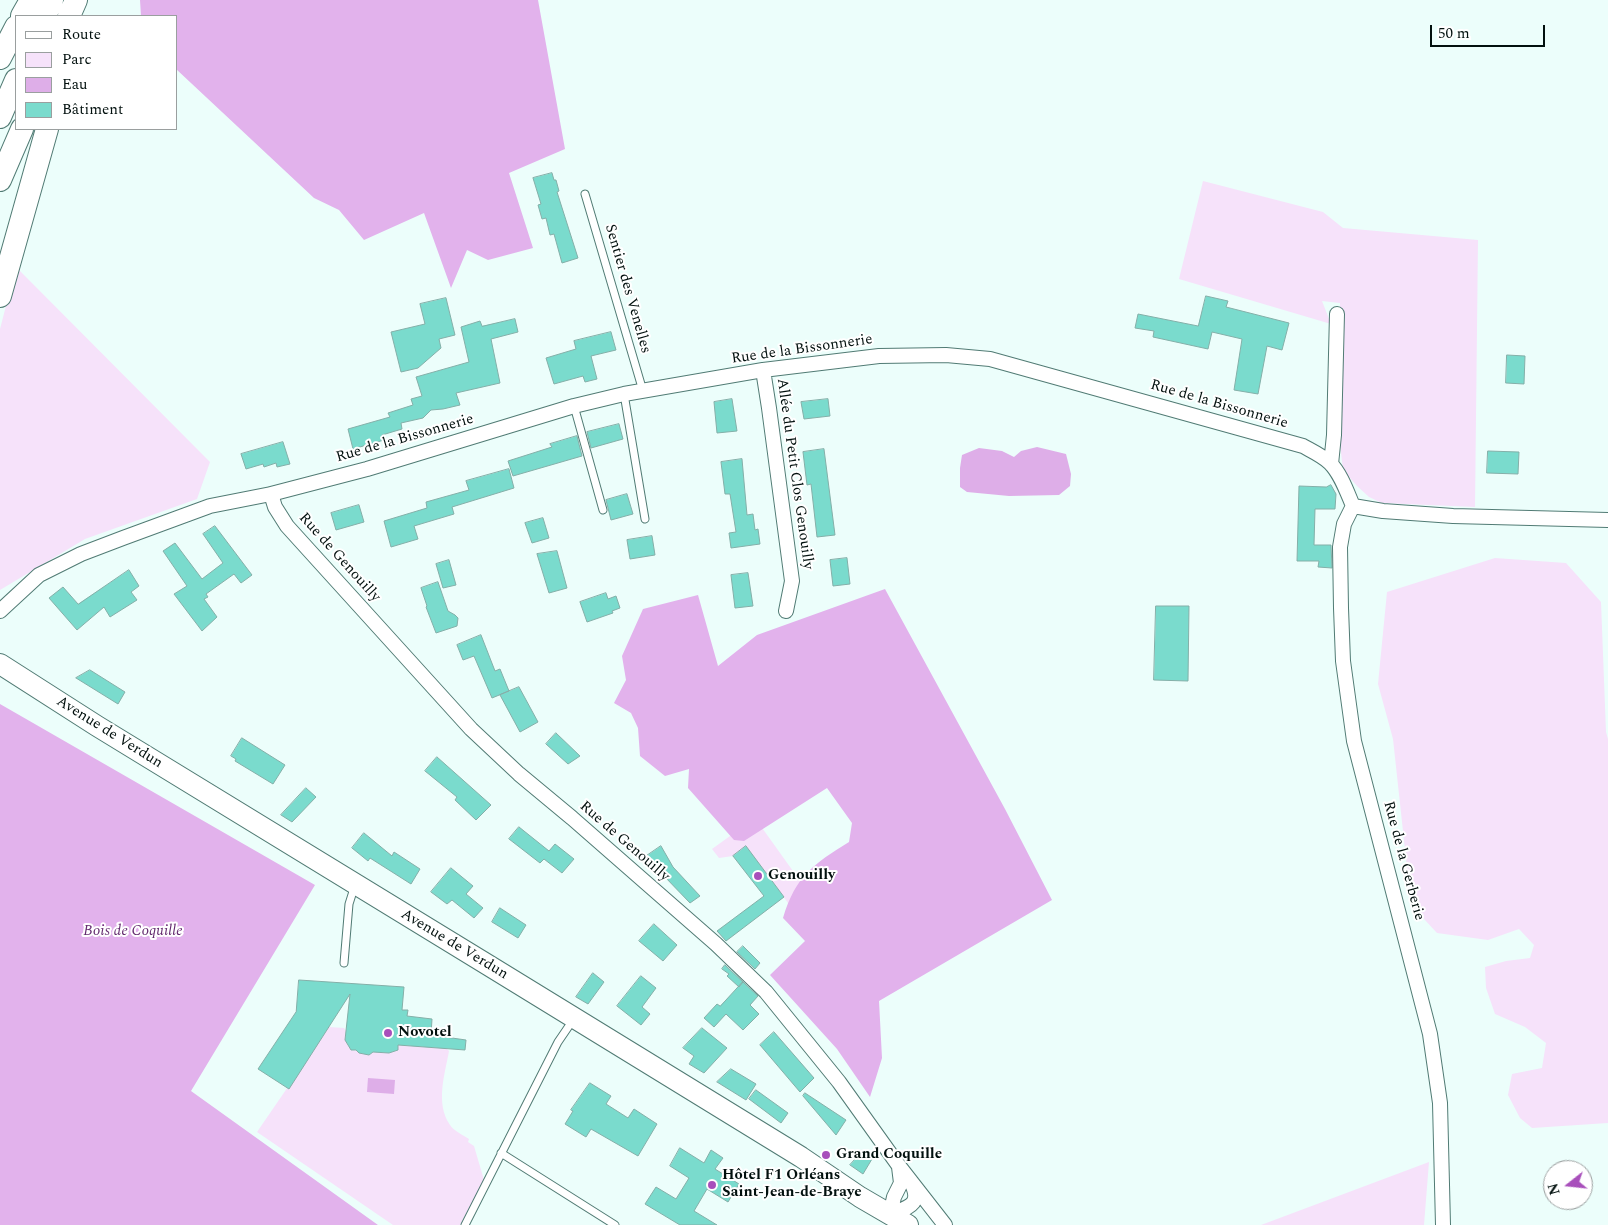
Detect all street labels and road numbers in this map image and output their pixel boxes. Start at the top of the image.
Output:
street label: Sentier des Venelles [600,222,654,356]
street label: Rue de la Bissonnerie [730,331,874,369]
street label: Allée du Petit Clos Genouilly [772,377,816,571]
street label: Rue de la Bissonnerie [1148,377,1290,433]
street label: Rue de la Bissonnerie [334,411,476,467]
street label: Rue de Genouilly [294,510,384,606]
street label: Avenue de Verdun [53,693,165,773]
street label: Rue de Genouilly [575,798,673,886]
street label: Rue de la Gerberie [1378,799,1428,923]
street label: Avenue de Verdun [397,906,511,984]

